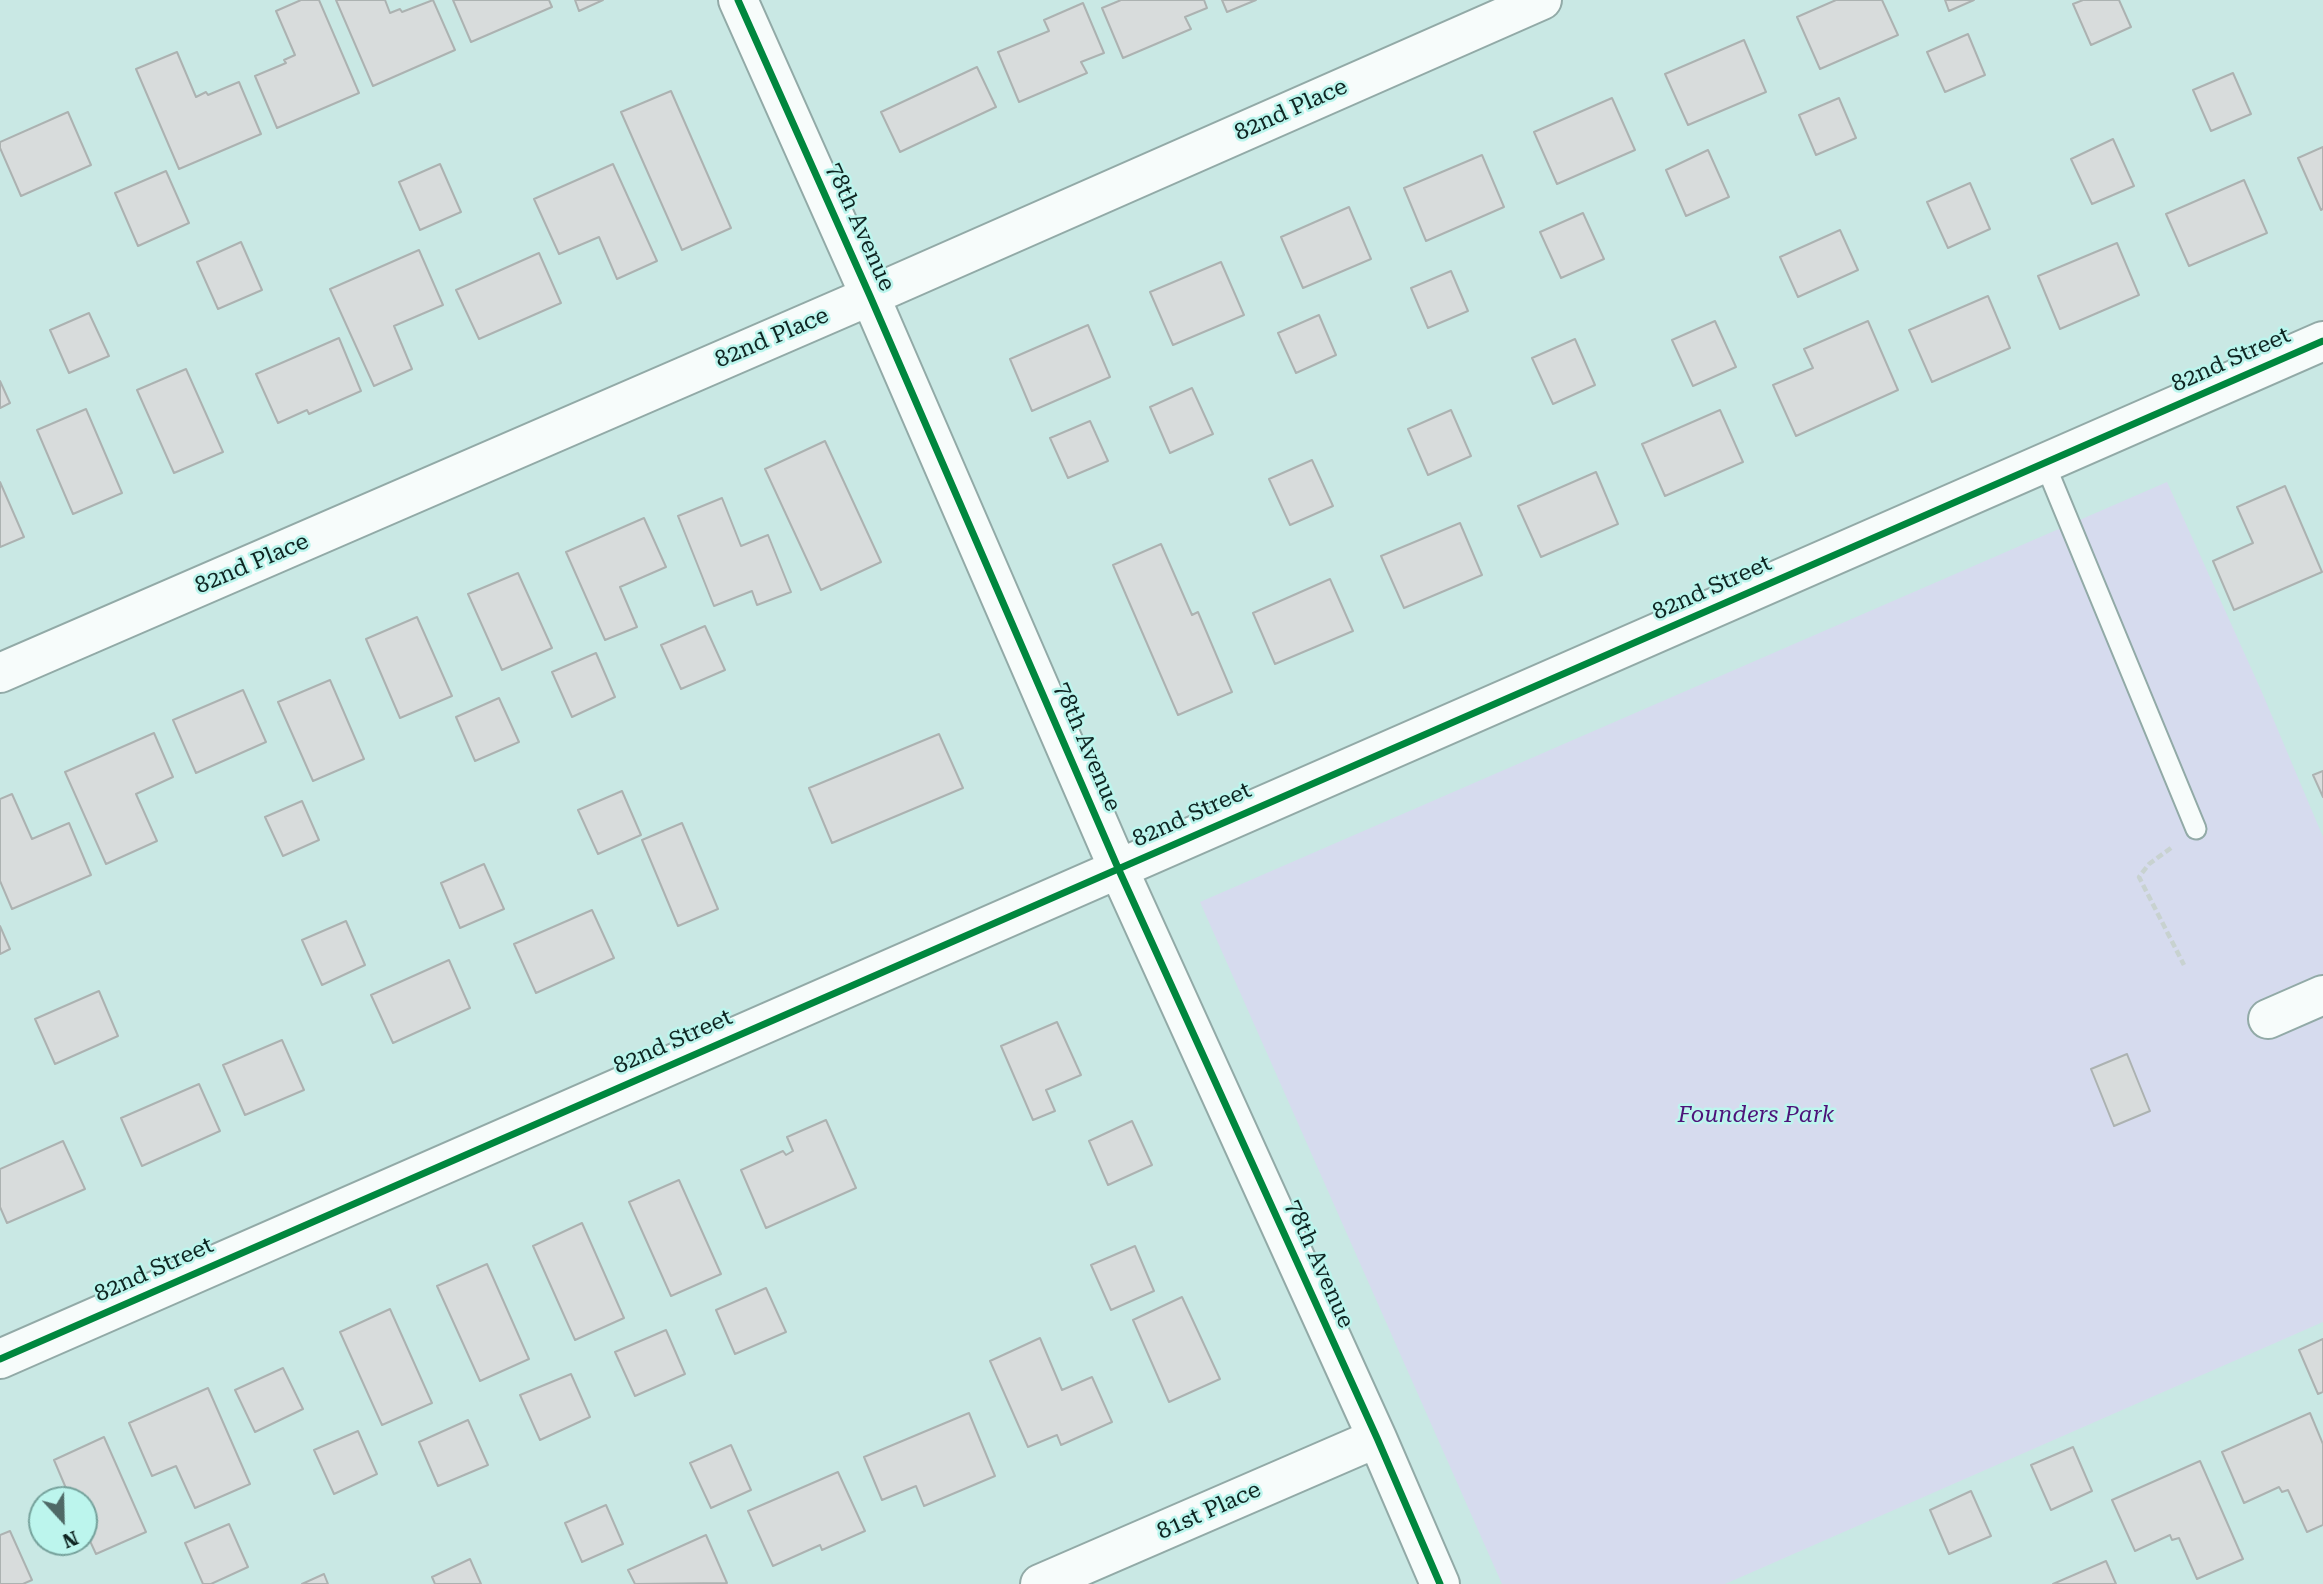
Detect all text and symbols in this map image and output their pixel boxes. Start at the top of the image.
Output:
street label: 82nd Place [1230,73,1352,147]
street label: 78th Avenue [819,159,901,295]
street label: 82nd Place [711,302,833,374]
street label: 82nd Street [2167,322,2295,398]
street label: 82nd Place [191,528,313,600]
street label: 82nd Street [1648,550,1776,626]
street label: 78th Avenue [1047,678,1127,816]
street label: 82nd Street [1128,777,1256,853]
street label: 82nd Street [609,1004,737,1080]
park label: Founders Park [1678,1101,1834,1129]
street label: 78th Avenue [1278,1196,1360,1332]
street label: 82nd Street [90,1232,218,1308]
street label: 81st Place [1153,1476,1265,1546]
north arrow [28,1486,98,1556]
text: N [59,1526,81,1552]

